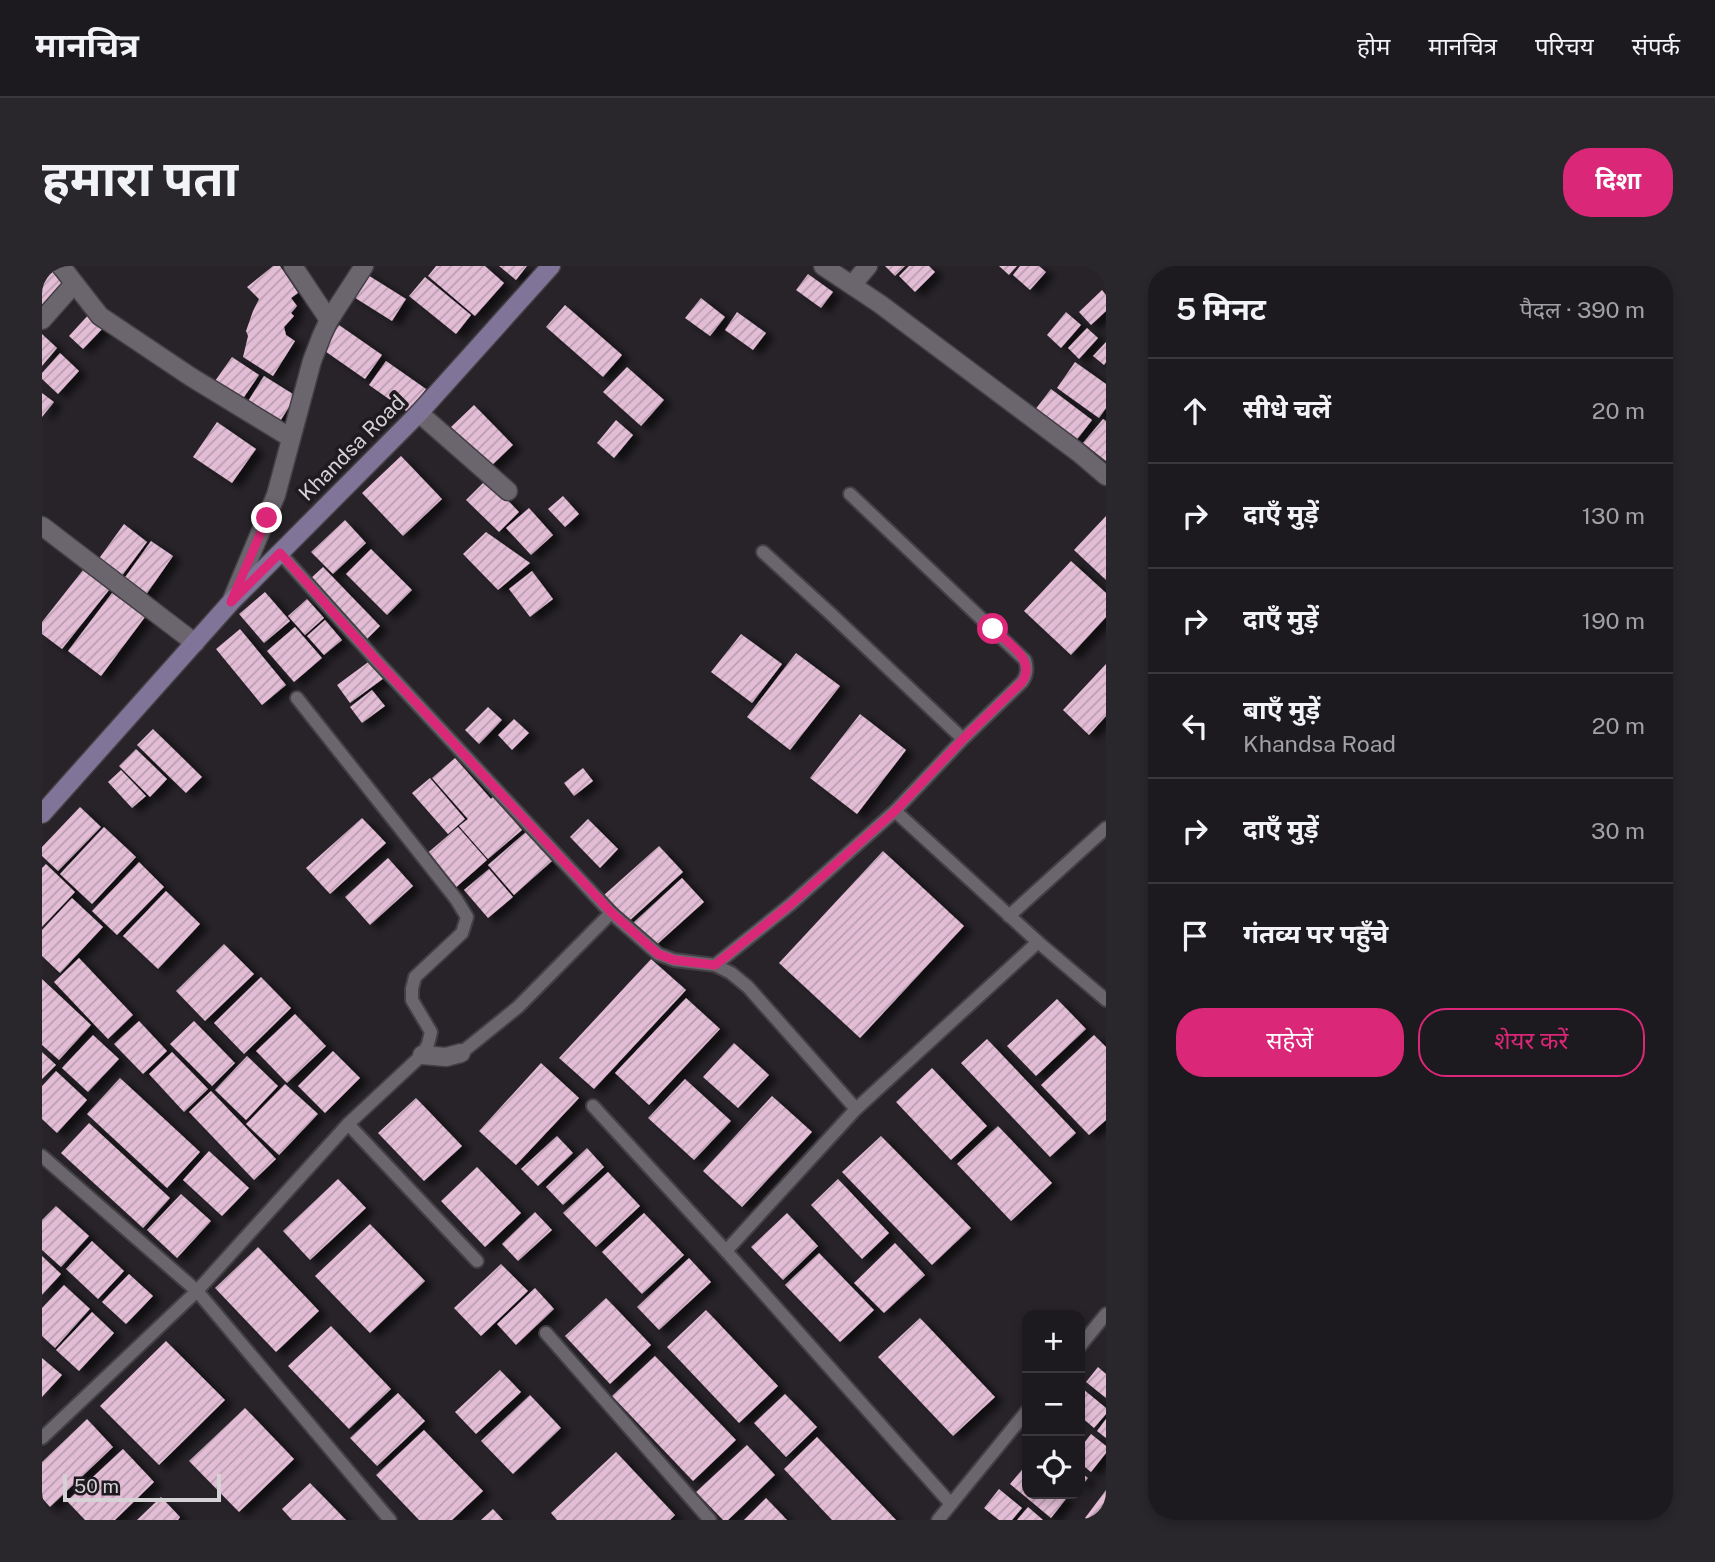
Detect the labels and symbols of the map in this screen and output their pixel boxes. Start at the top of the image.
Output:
street label: Khandsa Road [293,389,410,506]
route end [251,502,282,533]
route start [977,613,1008,644]
scale bar [63,1471,220,1503]

